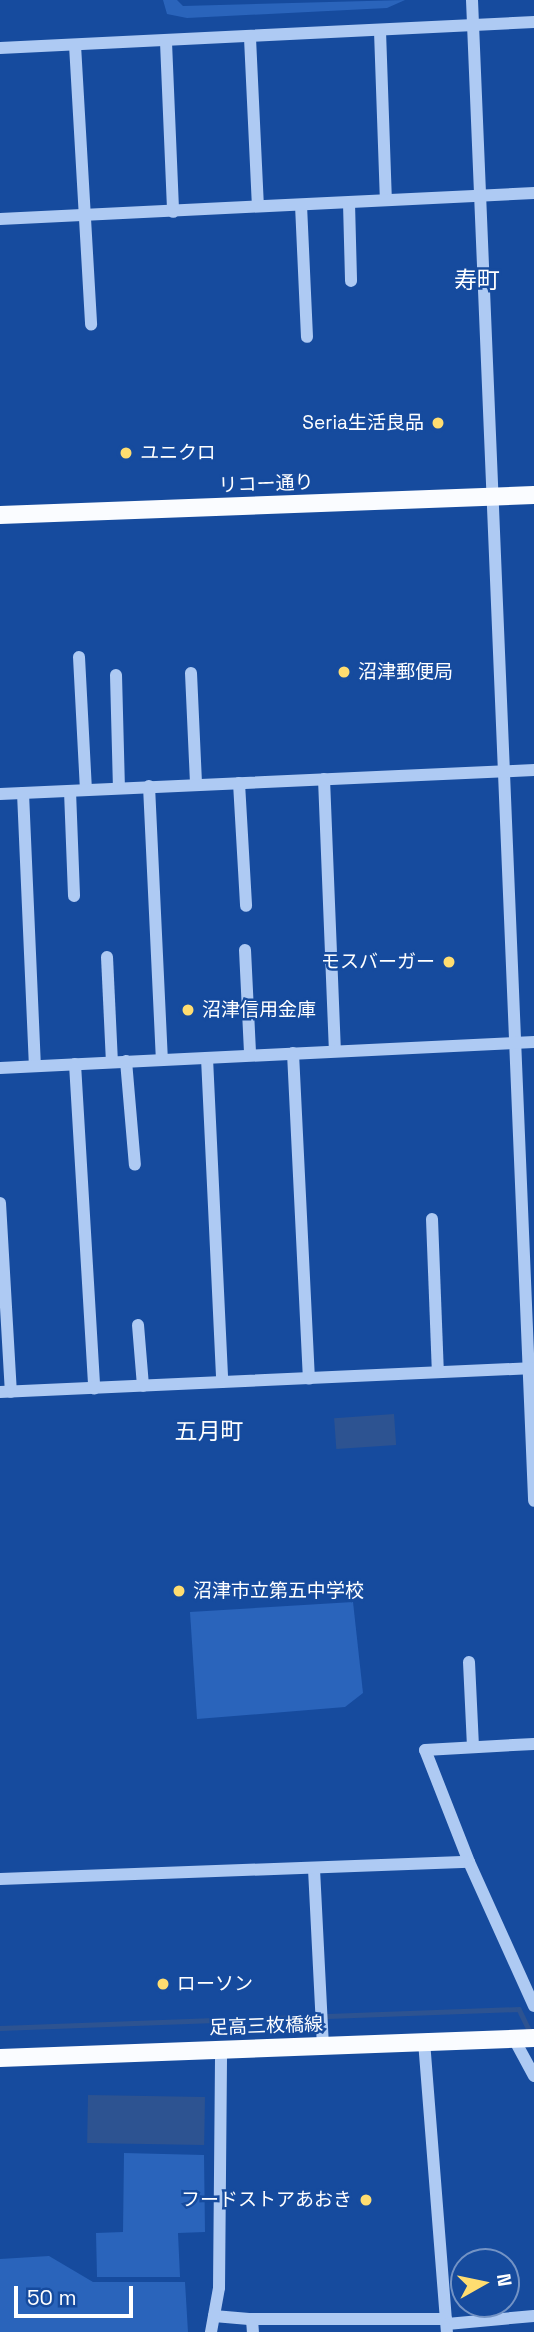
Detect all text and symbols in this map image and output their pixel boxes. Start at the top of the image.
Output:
district label: 寿町 [454,266,500,294]
place label: Seria生活良品 [302,412,424,434]
marker: Seria生活良品 [430,415,446,431]
place label: ユニクロ [140,442,216,464]
marker: ユニクロ [118,445,134,461]
street label: リコー通り [218,471,314,497]
place label: 沼津郵便局 [358,661,453,683]
marker: 沼津郵便局 [336,664,352,680]
place label: モスバーガー [321,951,435,973]
marker: モスバーガー [441,954,457,970]
place label: 沼津信用金庫 [202,999,316,1021]
marker: 沼津信用金庫 [180,1002,196,1018]
district label: 五月町 [175,1417,243,1445]
place label: 沼津市立第五中学校 [193,1580,364,1602]
marker: 沼津市立第五中学校 [171,1583,187,1599]
place label: ローソン [177,1973,253,1995]
marker: ローソン [155,1976,171,1992]
street label: 足高三枚橋線 [209,2013,323,2039]
place label: フードストアあおき [181,2189,352,2211]
marker: フードストアあおき [358,2192,374,2208]
north arrow [450,2248,520,2318]
scale bar [18,2272,136,2316]
text: N [491,2272,518,2288]
text: 50 m [27,2284,77,2311]

